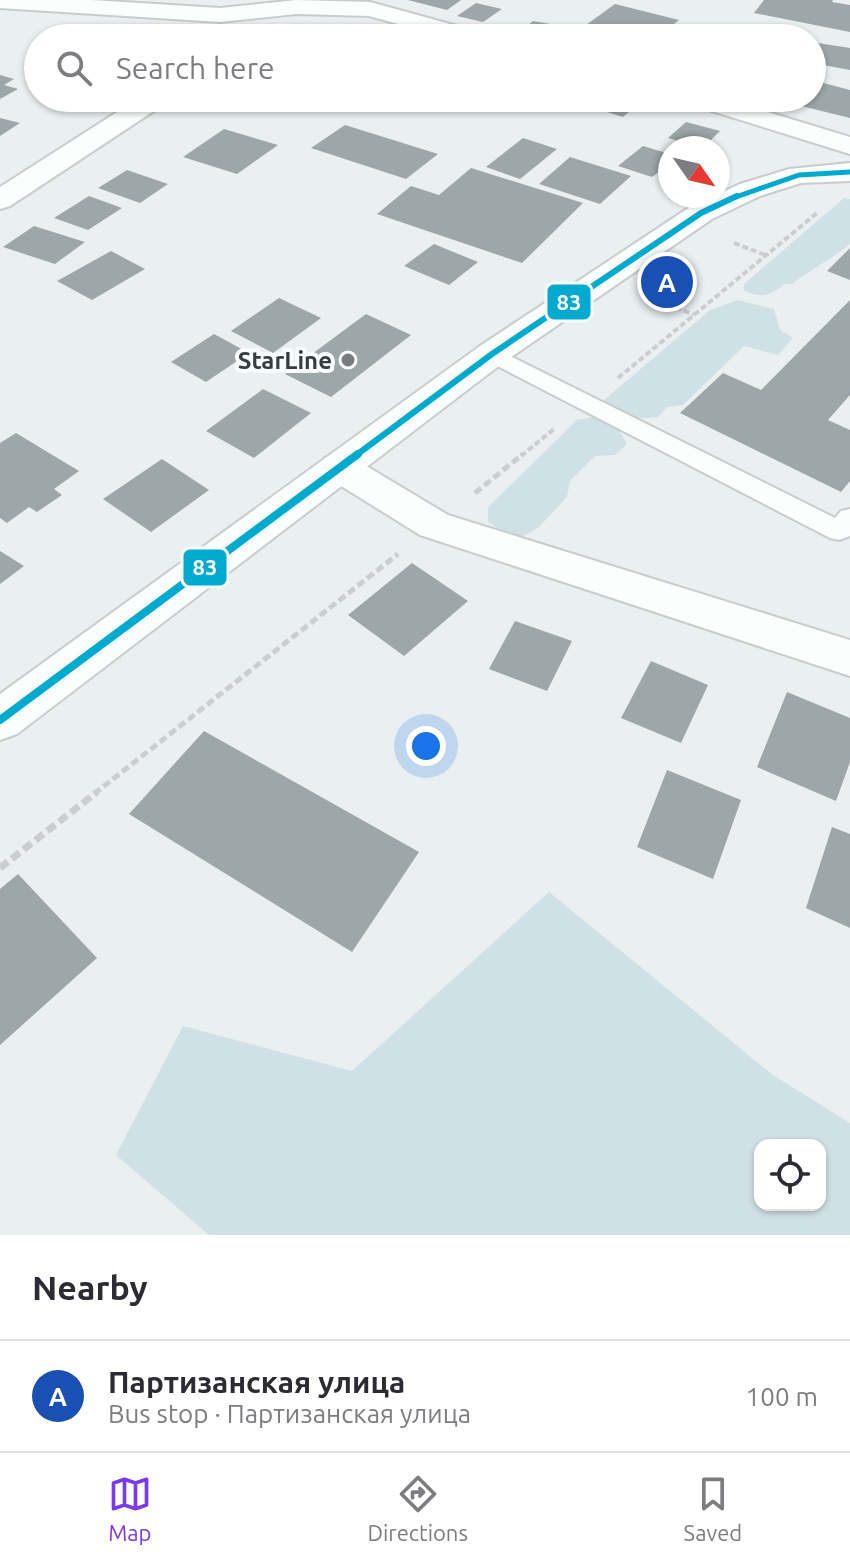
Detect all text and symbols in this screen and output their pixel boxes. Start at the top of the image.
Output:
search box [24,24,826,112]
icon: search [52,46,96,90]
text: Search here [116,51,275,85]
north arrow [658,136,730,208]
pin: A [641,252,693,312]
line badge: 83 [546,283,592,321]
text: 83 [557,289,581,314]
place label: StarLine [238,347,332,374]
marker: StarLine [339,351,357,369]
line badge: 83 [182,548,228,587]
text: 83 [193,554,217,579]
your location [406,726,446,766]
map controls [754,1139,826,1211]
button: locate [754,1139,826,1211]
text: Nearby [32,1268,147,1306]
text: Партизанская улица [108,1365,405,1399]
text: A [49,1382,67,1411]
text: 100 m [746,1382,818,1411]
text: Bus stop · Партизанская улица [108,1399,471,1428]
tab: Map [108,1472,152,1545]
tab: Directions [367,1472,468,1545]
tab: Saved [684,1472,742,1545]

